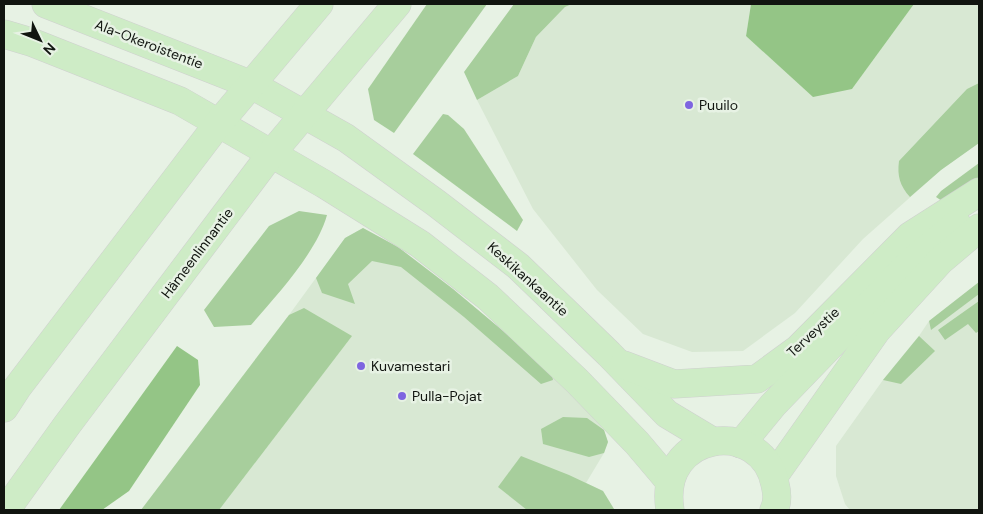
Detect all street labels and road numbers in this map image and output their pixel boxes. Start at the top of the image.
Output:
street label: Ala-Okeroistentie [92,15,206,73]
street label: Hämeenlinnantie [157,204,237,302]
street label: Keskikankaantie [484,238,572,320]
street label: Terveystie [783,303,843,361]

